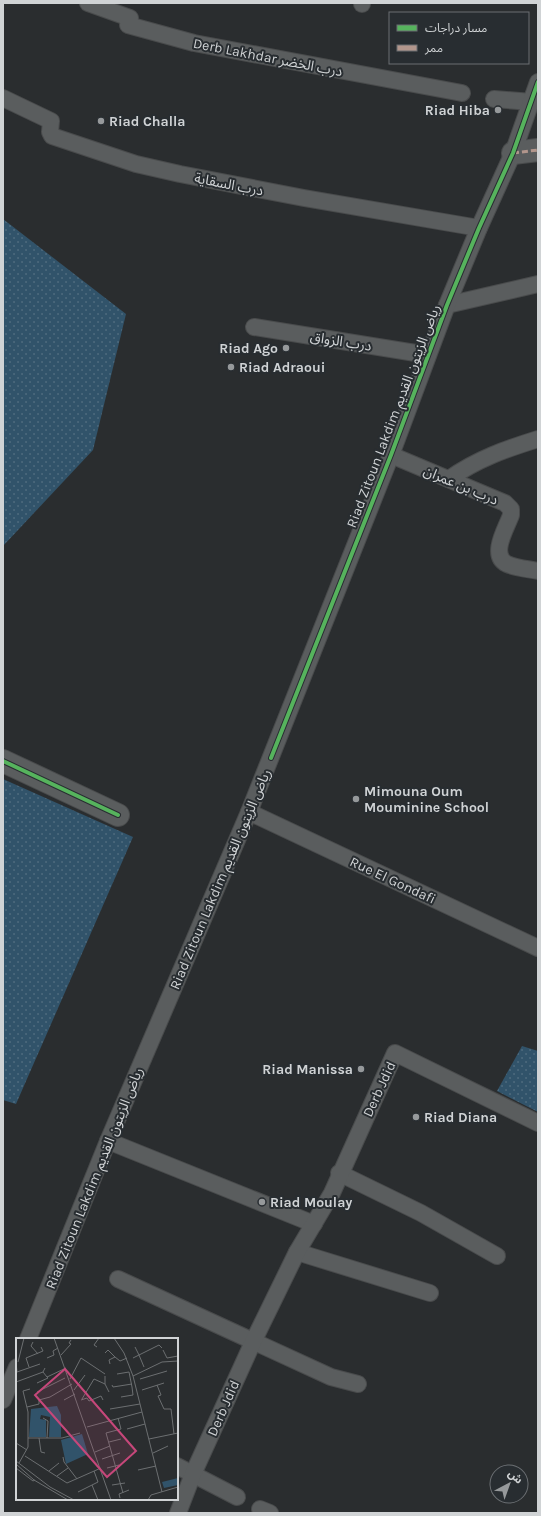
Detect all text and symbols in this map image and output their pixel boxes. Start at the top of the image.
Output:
legend [389,12,529,64]
text: مسار دراجات [425,21,487,35]
street label: Derb Lakhdar درب الخضر [192,35,344,80]
text: ممر [424,41,443,55]
place label: Riad Hiba [425,102,490,119]
marker: Riad Hiba [493,105,503,115]
place label: Riad Challa [109,113,185,130]
marker: Riad Challa [96,116,106,126]
street label: درب السقاية [193,169,265,200]
street label: Riad Zitoun Lakdim رياض الزيتون القديم [343,302,446,531]
street label: درب الزواق [309,328,373,355]
place label: Riad Ago [219,340,278,357]
marker: Riad Ago [281,343,291,353]
place label: Riad Adraoui [239,359,325,376]
marker: Riad Adraoui [226,362,236,372]
street label: درب بن عمران [421,462,501,509]
street label: Riad Zitoun Lakdim رياض الزيتون القديم [166,766,277,993]
place label: Mimouna Oum Mouminine School [364,783,489,816]
marker: Mimouna Oum Mouminine School [351,794,361,804]
street label: Rue El Gondafi [347,853,438,908]
street label: Derb Jdid [359,1059,400,1120]
place label: Riad Manissa [262,1061,353,1078]
marker: Riad Manissa [356,1064,366,1074]
street label: Riad Zitoun Lakdim رياض الزيتون القديم [42,1065,149,1292]
place label: Riad Diana [424,1109,497,1126]
marker: Riad Diana [411,1112,421,1122]
place label: Riad Moulay [270,1194,352,1211]
marker: Riad Moulay [257,1197,267,1207]
inset map [16,1338,178,1500]
street label: Derb Jdid [204,1378,243,1439]
north arrow [489,1464,529,1504]
text: ش [505,1467,525,1487]

